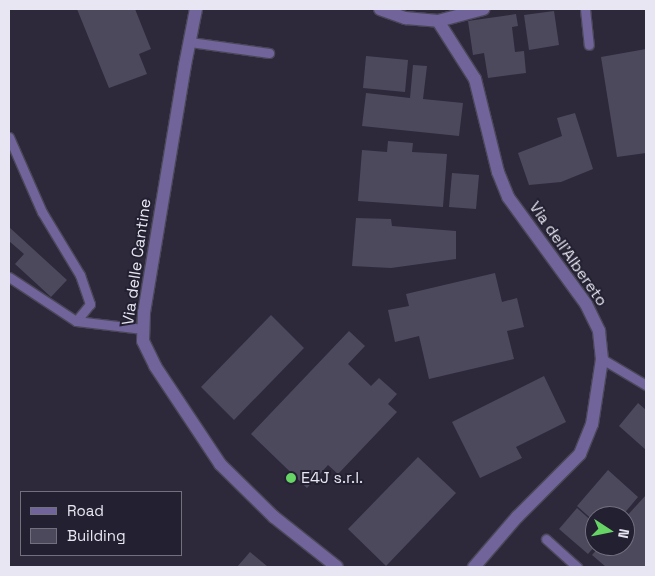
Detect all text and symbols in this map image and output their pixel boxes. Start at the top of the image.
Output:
street label: Via delle Cantine [119,197,155,327]
street label: Via dell'Albereto [525,198,611,310]
place label: E4J s.r.l. [301,468,363,488]
marker: E4J s.r.l. [285,472,297,484]
legend [20,491,182,556]
text: Road [67,501,104,520]
north arrow [585,506,635,556]
text: Building [67,526,126,545]
text: N [614,527,633,540]

